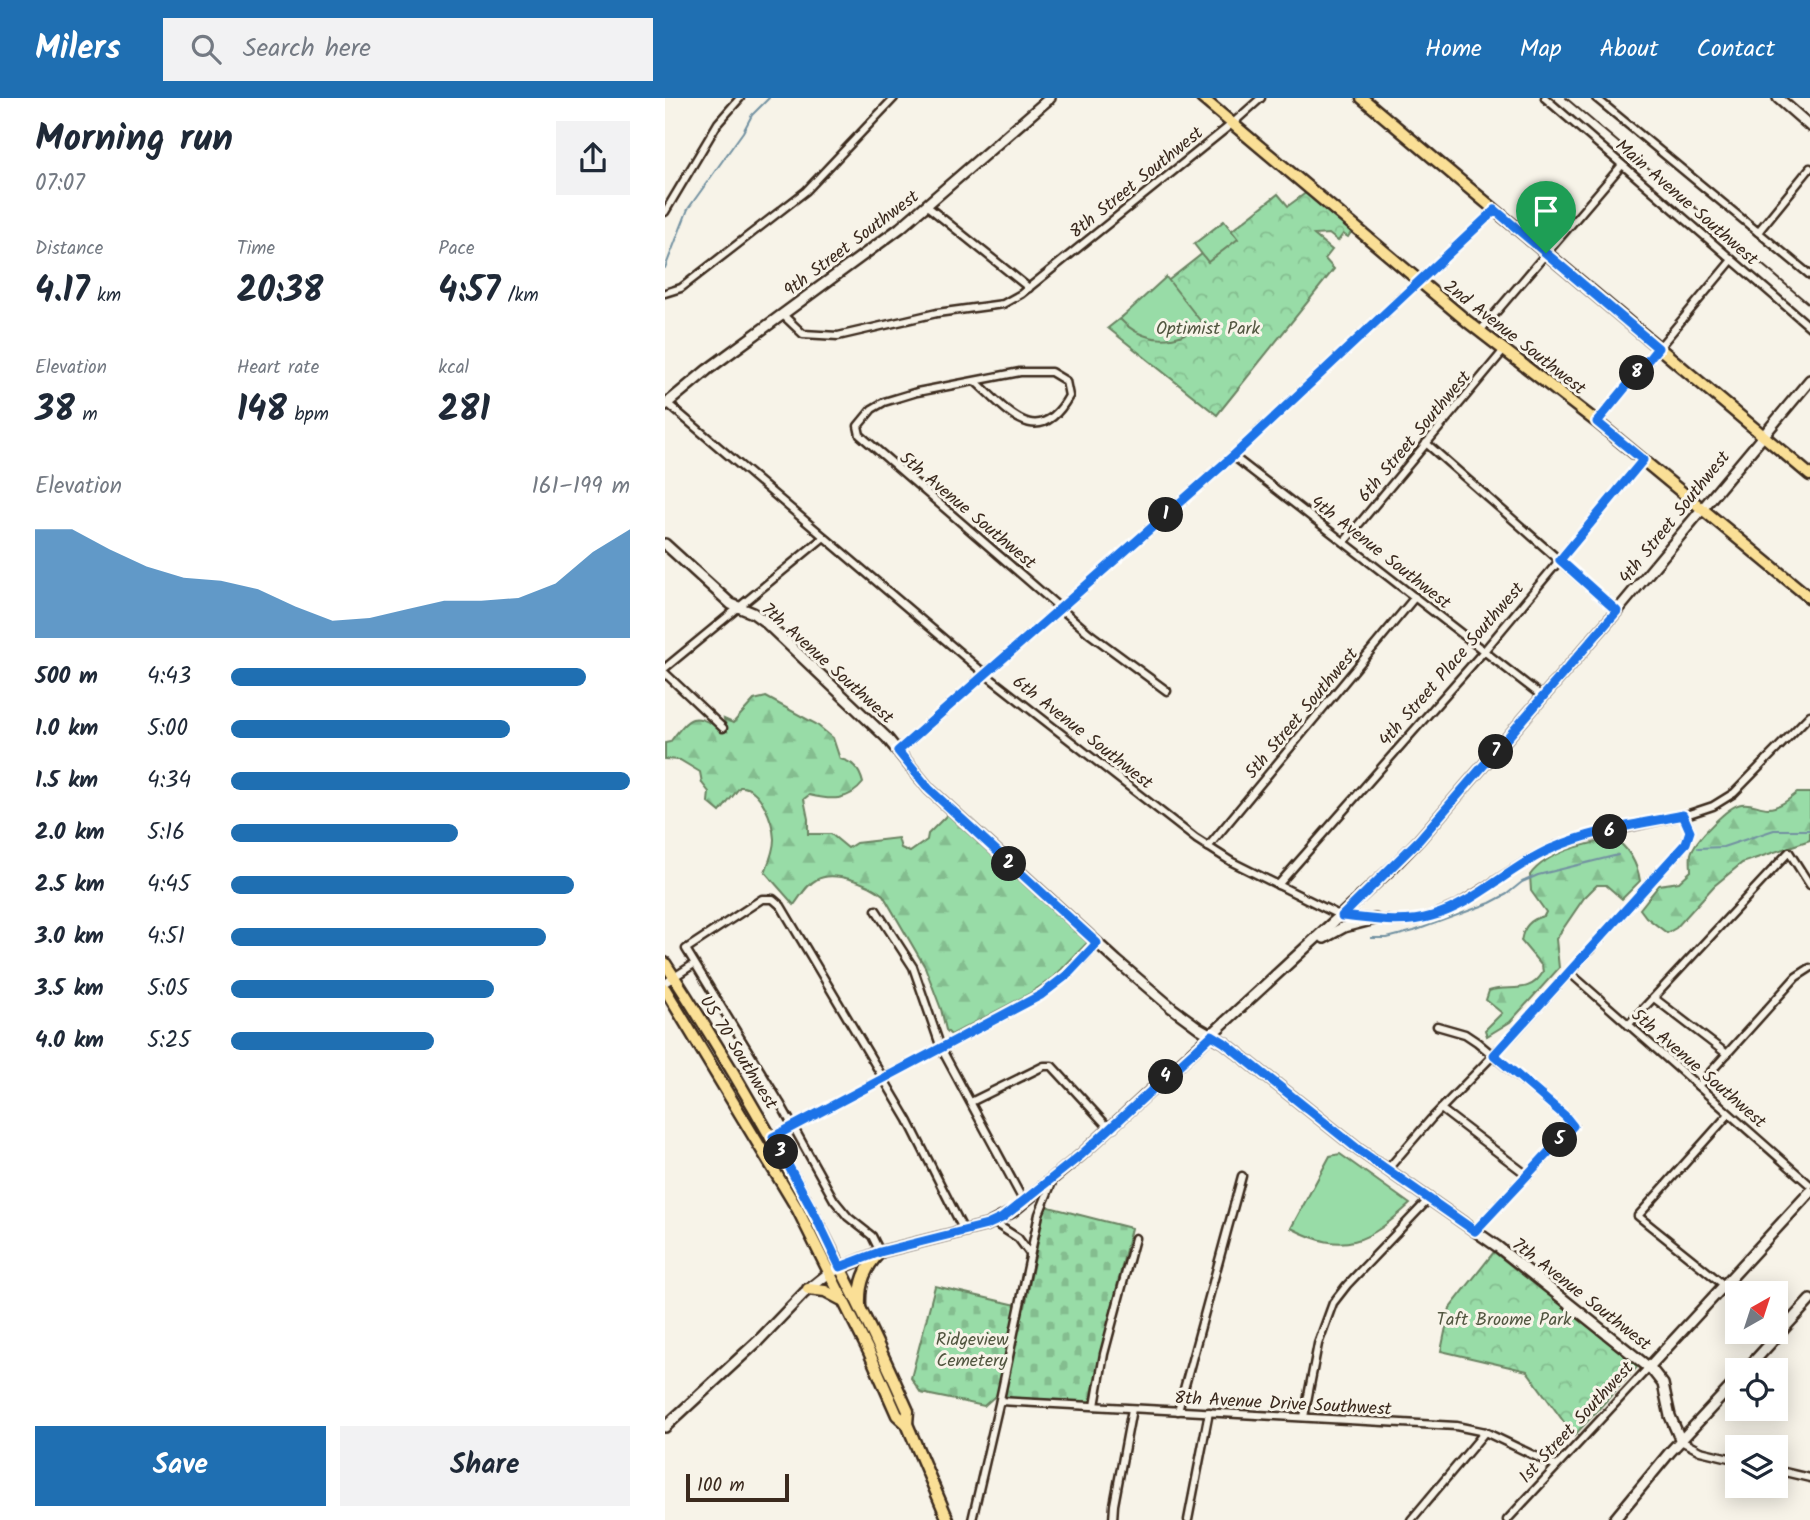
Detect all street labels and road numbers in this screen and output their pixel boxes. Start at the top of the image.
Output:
street label: 8th Street Southwest [1064,119,1211,246]
street label: Main Avenue Southwest [1608,133,1765,274]
street label: 9th Street Southwest [778,183,927,305]
street label: 2nd Avenue Southwest [1436,273,1592,404]
street label: 6th Street Southwest [1351,364,1480,509]
street label: 4th Street Southwest [1612,444,1739,591]
street label: 5th Avenue Southwest [892,445,1043,578]
street label: 4th Avenue Southwest [1303,489,1458,618]
street label: 4th Street Place Southwest [1372,575,1533,754]
street label: 7th Avenue Southwest [754,596,901,733]
street label: 5th Street Southwest [1238,641,1367,786]
street label: 6th Avenue Southwest [1005,669,1160,798]
street label: US 70 Southwest [691,990,785,1116]
street label: 5th Avenue Southwest [1624,1002,1773,1137]
street label: 7th Avenue Southwest [1505,1231,1658,1360]
street label: 1st Street Southwest [1513,1355,1642,1491]
street label: 8th Avenue Drive Southwest [1174,1384,1393,1425]

